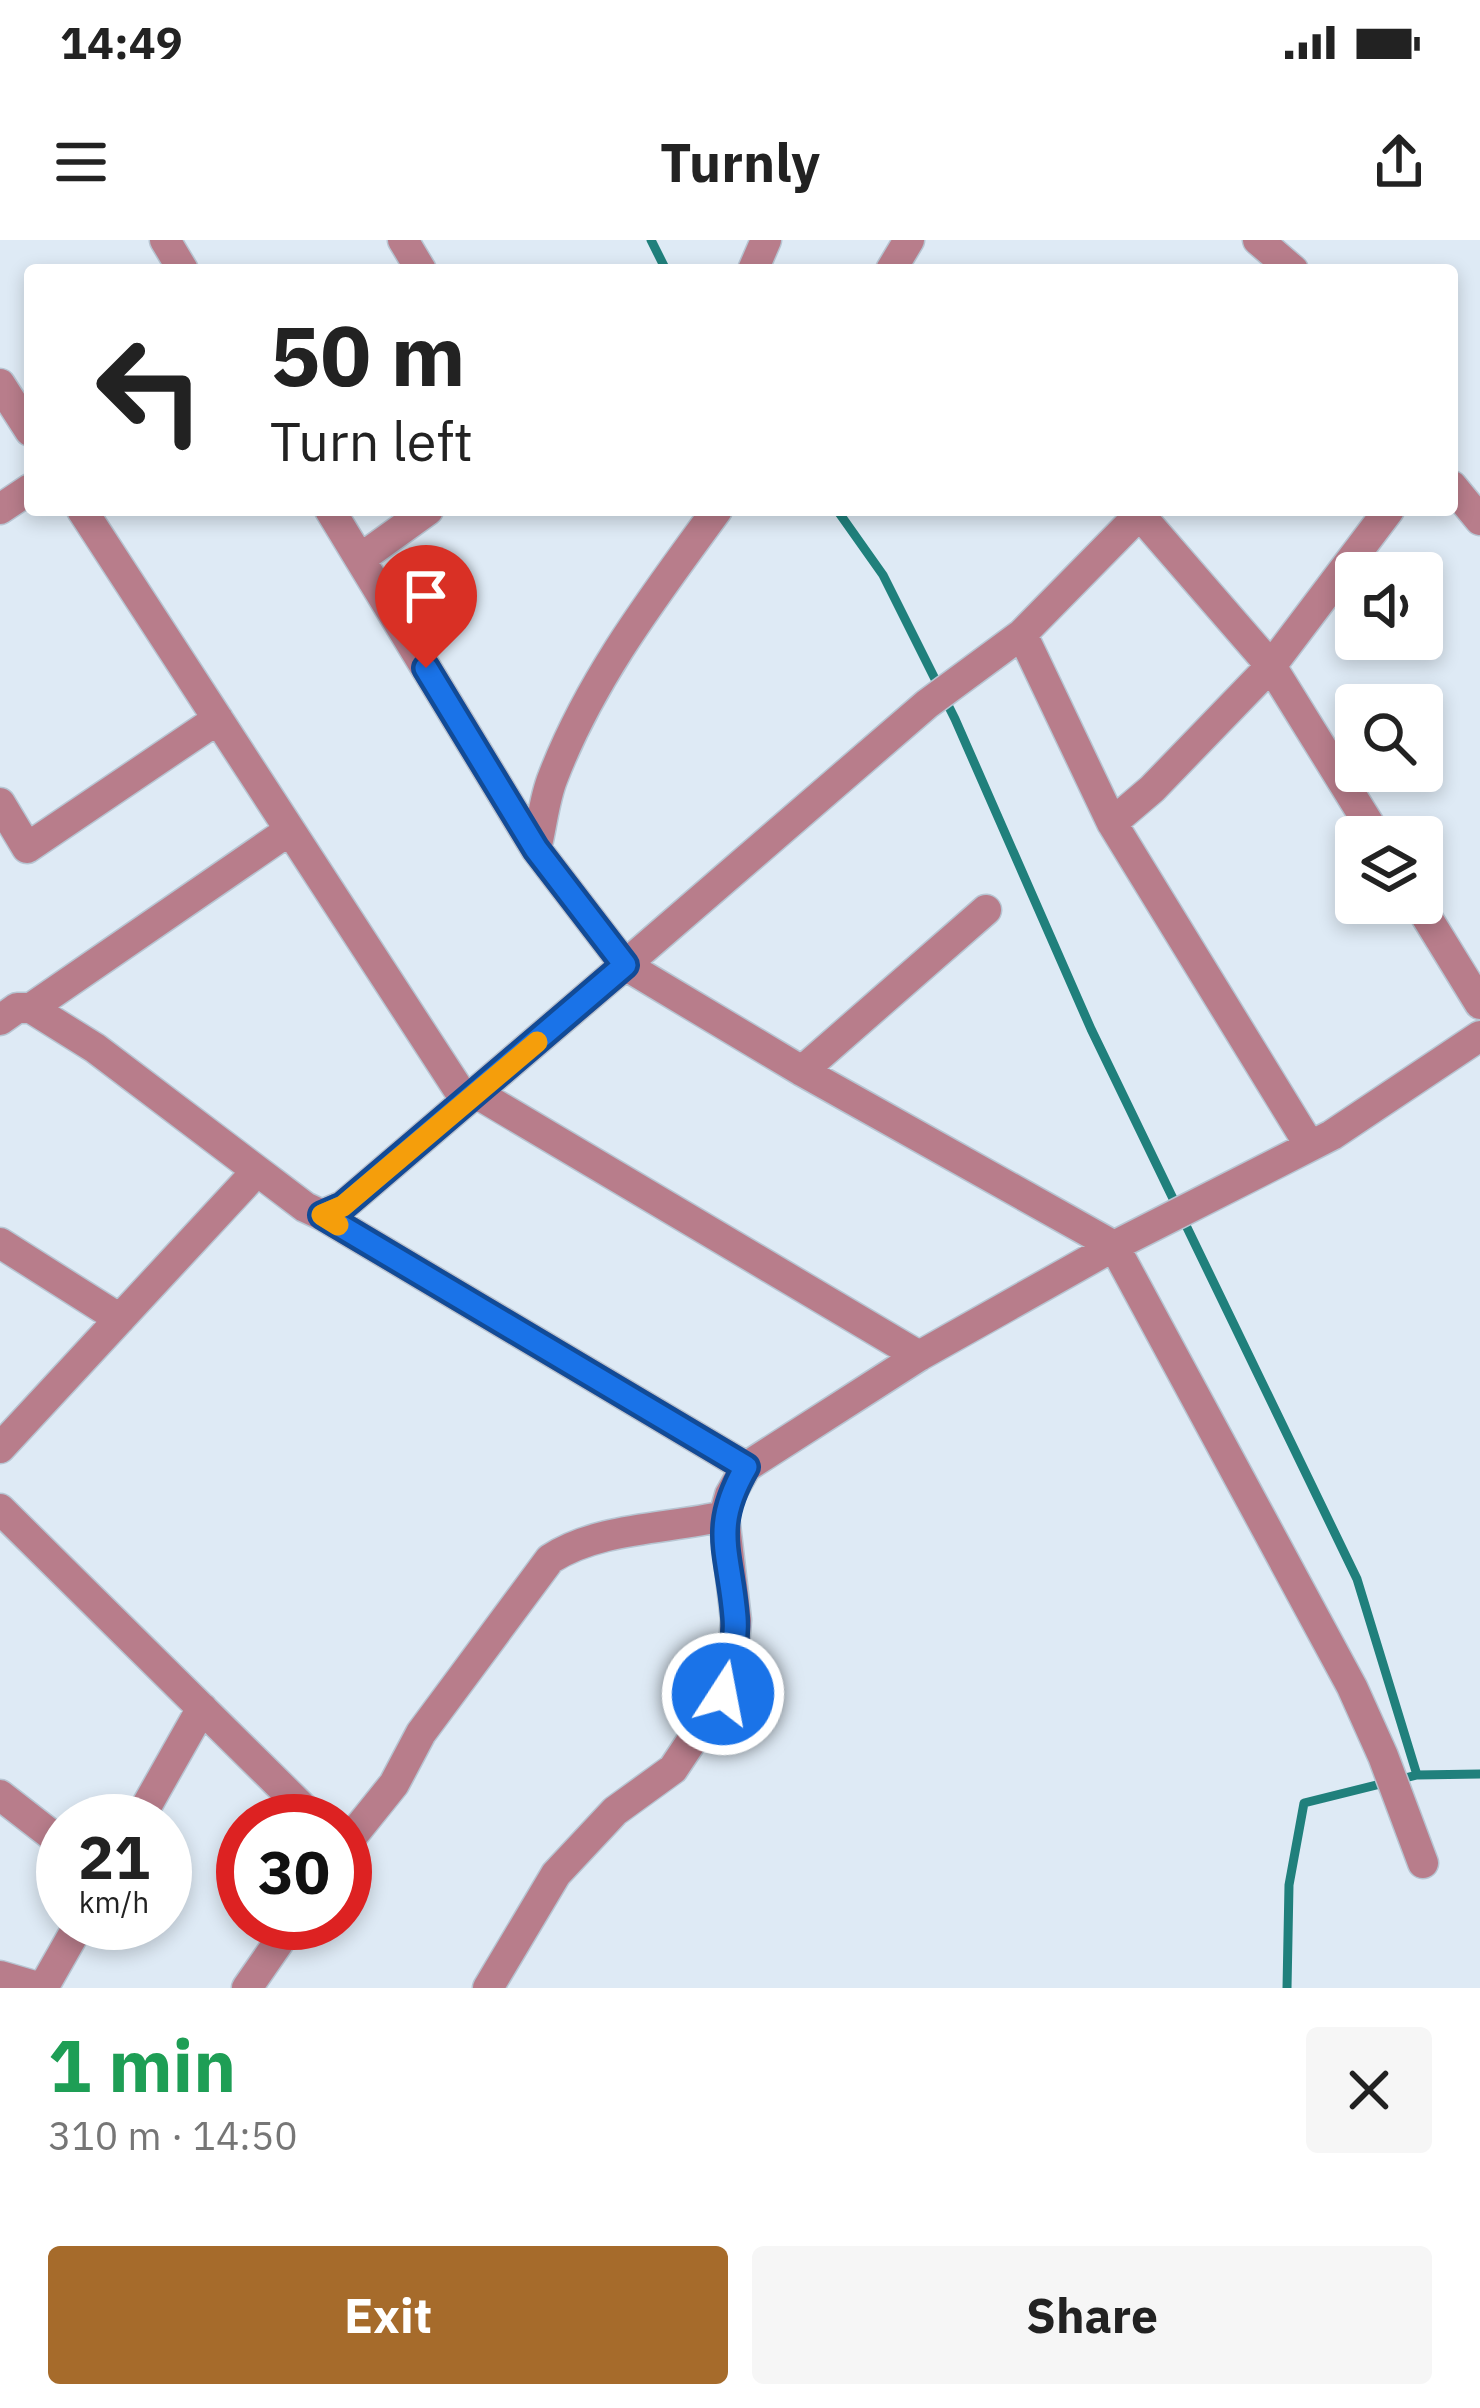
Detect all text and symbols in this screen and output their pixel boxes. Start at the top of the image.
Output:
text: 14:49 [60,13,183,71]
text: Turnly [660,127,820,197]
icon: menu [48,129,114,195]
icon: share [1366,129,1432,195]
text: 50 m [270,300,466,409]
icon: left [72,312,228,468]
text: Turn left [270,406,473,476]
pin [375,545,477,668]
map controls [1335,552,1443,924]
button: sound [1335,552,1443,660]
icon: arrive [393,563,459,629]
button: search [1335,684,1443,792]
button: layers [1335,816,1443,924]
position arrow [660,1631,786,1757]
speed limit sign: 30 [216,1794,372,1950]
text: 21 [78,1817,150,1896]
text: km/h [79,1882,149,1921]
text: 1 min [48,2018,236,2112]
button: close [1306,2027,1432,2153]
text: 310 m · 14:50 [48,2110,298,2161]
button: Exit [48,2246,728,2384]
button: Share [752,2246,1432,2384]

